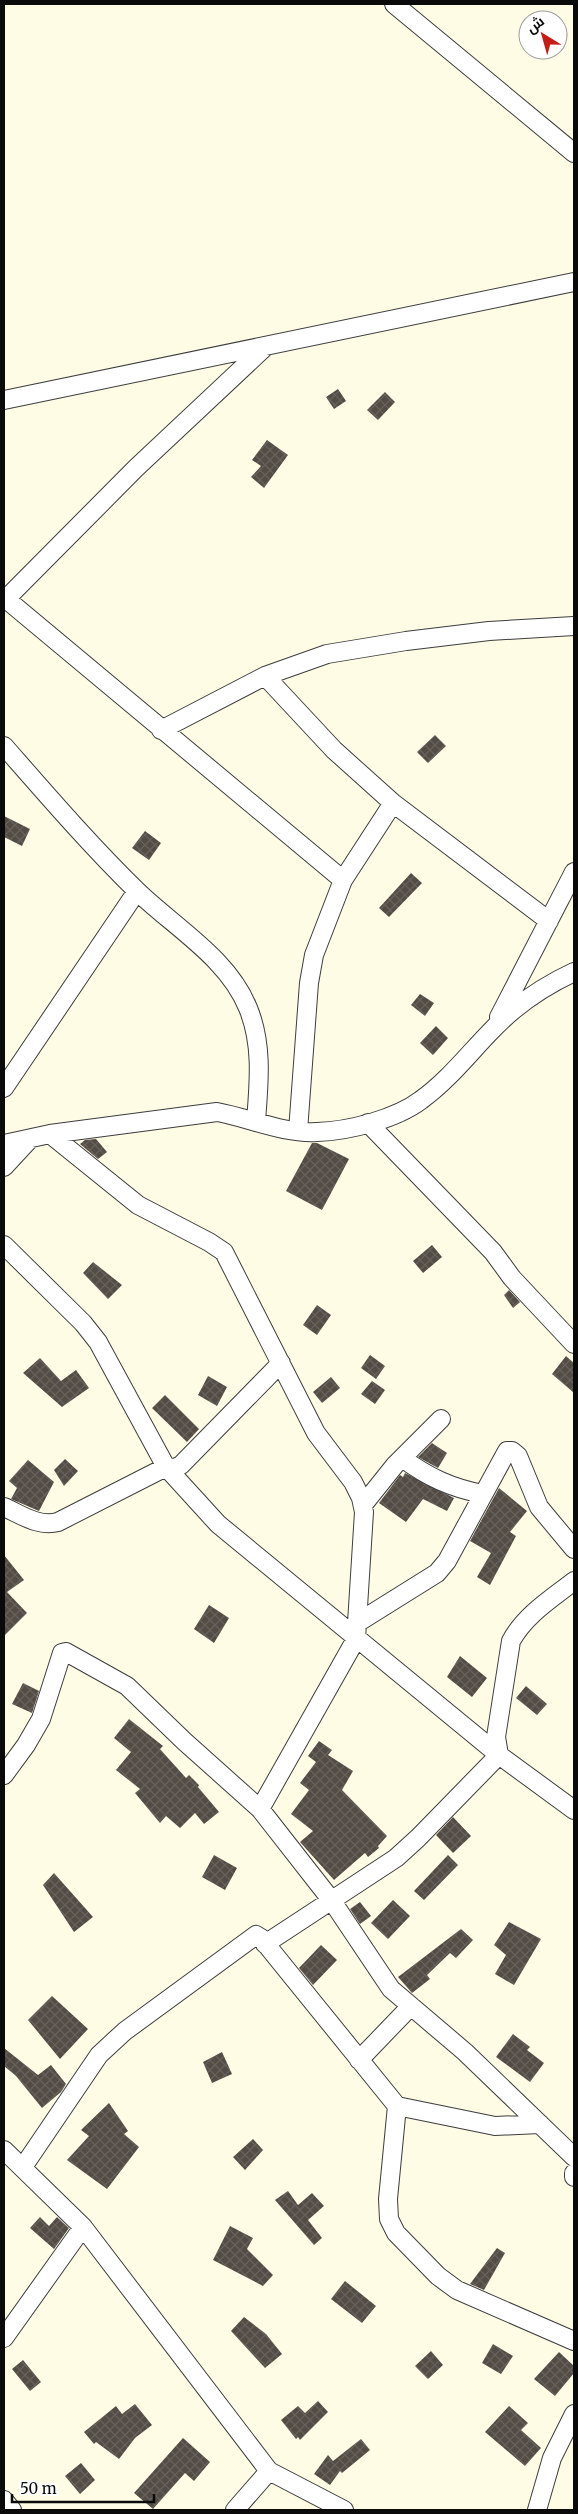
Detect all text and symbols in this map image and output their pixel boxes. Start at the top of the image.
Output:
north arrow [518,10,568,60]
text: ش [523,12,548,37]
scale bar [12,2472,155,2504]
text: 50 m [20,2479,57,2498]

